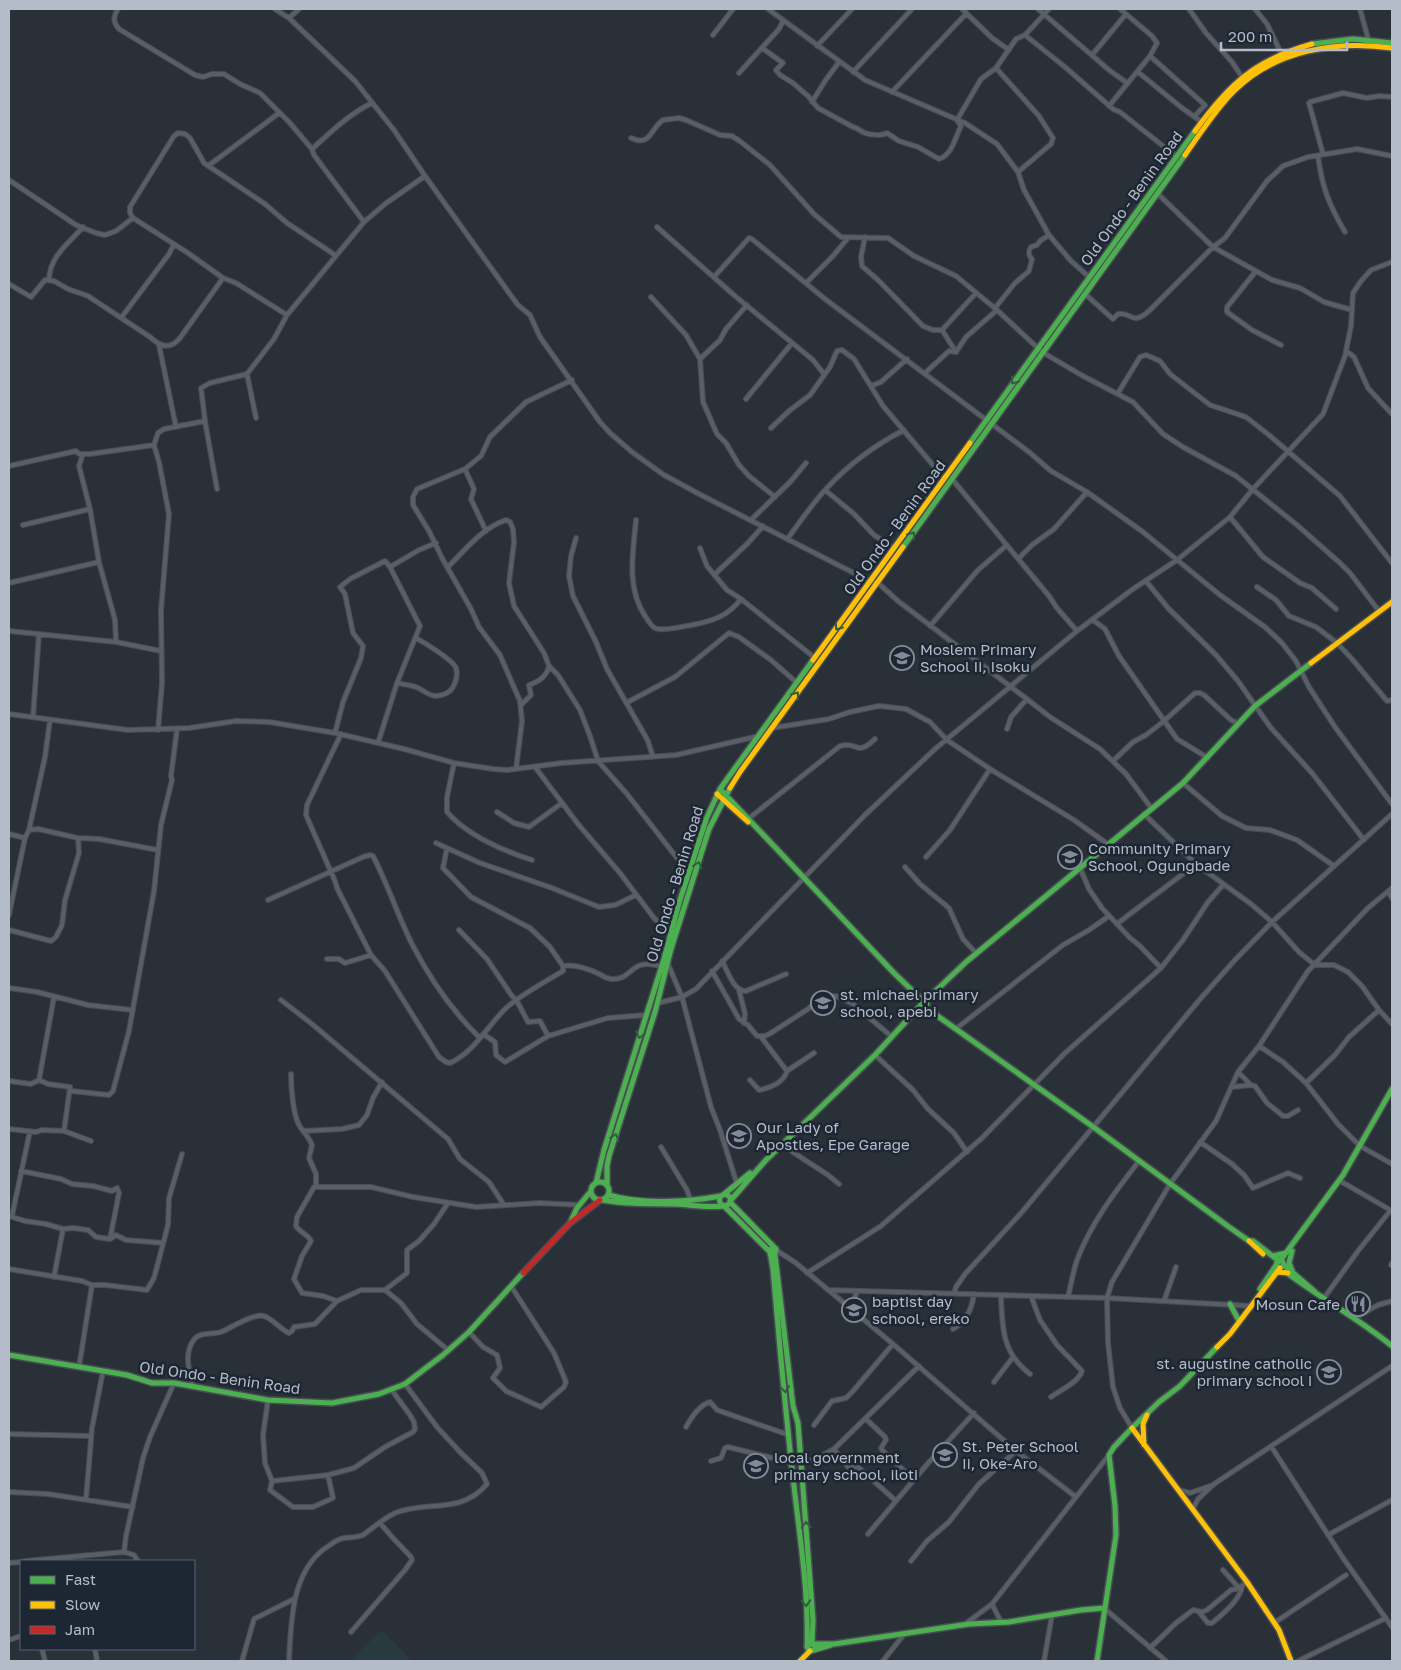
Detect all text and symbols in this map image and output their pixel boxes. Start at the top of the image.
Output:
scale bar [1221,20,1347,52]
text: 200 m [1228,27,1272,45]
street label: Old Ondo - Benin Road [1076,127,1186,269]
one-way arrow [1011,375,1020,385]
street label: Old Ondo - Benin Road [839,456,949,598]
one-way arrow [906,532,914,541]
one-way arrow [835,621,843,630]
place label: Moslem Primary School Ii, Isoku [920,640,1037,675]
school or university icon: Moslem Primary School Ii, Isoku [889,645,915,671]
one-way arrow [790,691,799,701]
street label: Old Ondo - Benin Road [642,804,706,964]
place label: Community Primary School, Ogungbade [1088,839,1231,874]
school or university icon: Community Primary School, Ogungbade [1057,844,1083,870]
one-way arrow [692,861,702,869]
place label: st. michael primary school, apebi [840,985,979,1020]
school or university icon: st. michael primary school, apebi [810,990,836,1016]
one-way arrow [636,1031,646,1039]
place label: Our Lady of Apostles, Epe Garage [756,1118,910,1153]
school or university icon: Our Lady of Apostles, Epe Garage [726,1123,752,1149]
one-way arrow [609,1133,619,1142]
restaurant icon: Mosun Cafe [1345,1291,1371,1317]
place label: baptist day school, ereko [872,1292,969,1327]
place label: Mosun Cafe [1255,1295,1340,1313]
school or university icon: baptist day school, ereko [841,1297,867,1323]
place label: st. augustine catholic primary school i [1156,1354,1312,1389]
street label: Old Ondo - Benin Road [138,1357,302,1397]
school or university icon: st. augustine catholic primary school i [1316,1359,1342,1385]
one-way arrow [779,1386,790,1394]
place label: St. Peter School Ii, Oke-Aro [962,1437,1079,1472]
school or university icon: St. Peter School Ii, Oke-Aro [932,1442,958,1468]
place label: local government primary school, iloti [774,1448,918,1483]
school or university icon: local government primary school, iloti [743,1453,769,1479]
one-way arrow [801,1521,812,1529]
legend [20,1560,195,1650]
text: Fast [65,1570,96,1588]
text: Slow [65,1595,100,1613]
one-way arrow [800,1600,811,1608]
text: Jam [65,1620,95,1638]

